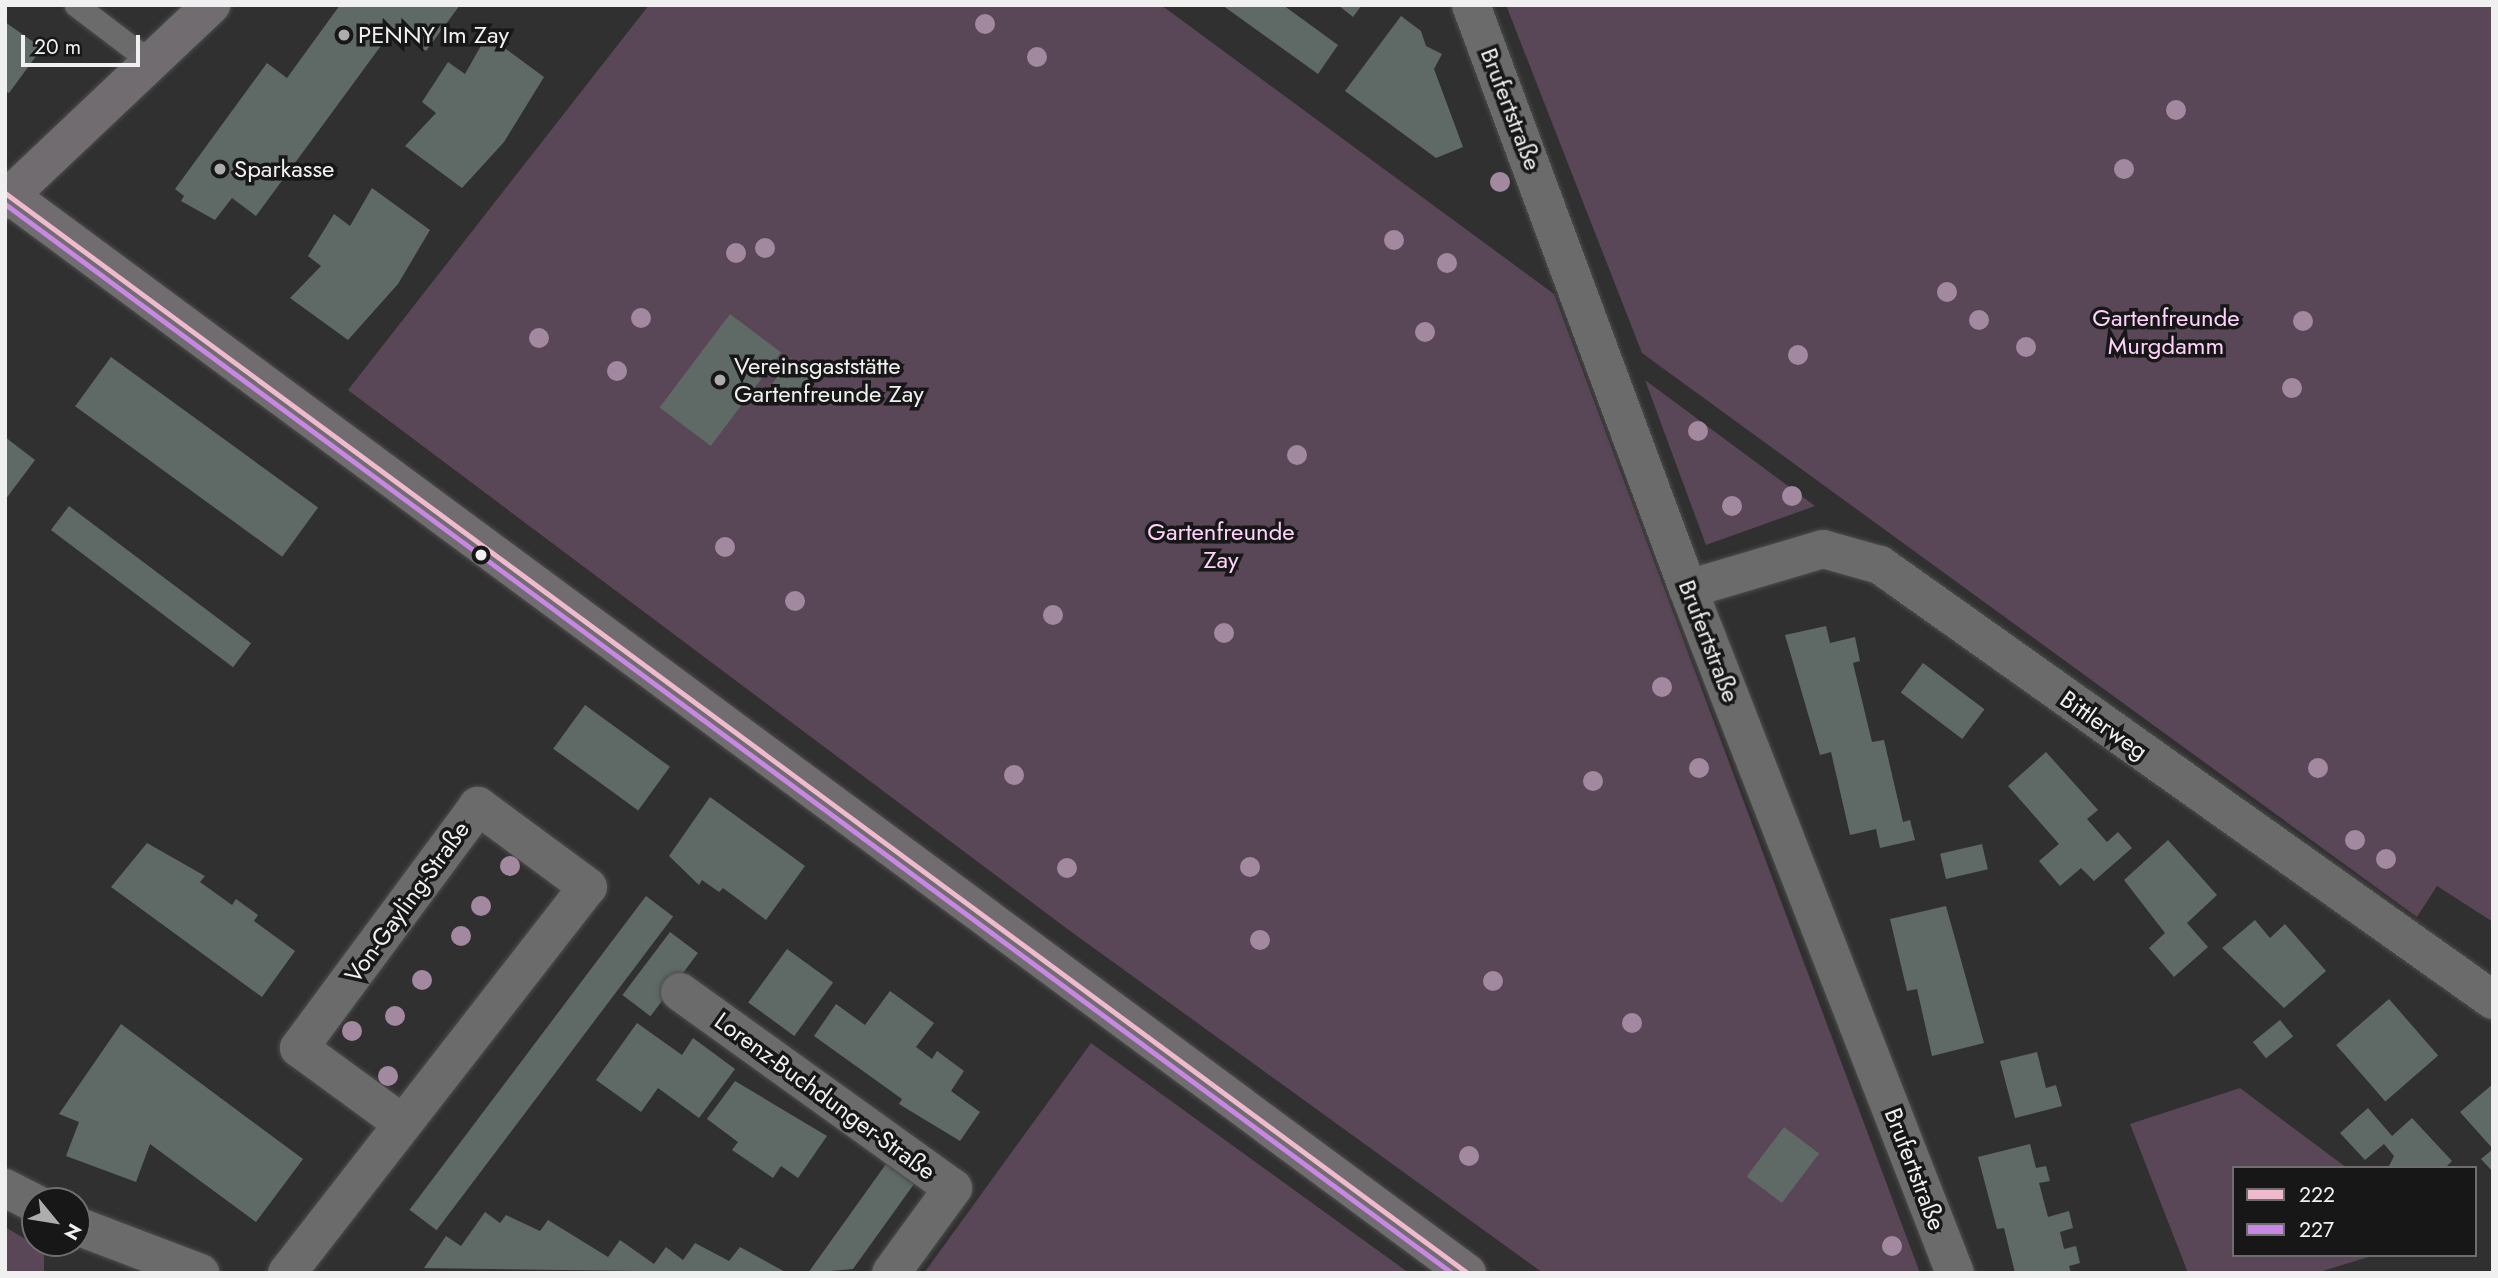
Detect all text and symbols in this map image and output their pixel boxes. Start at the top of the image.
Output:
scale bar [24,21,144,65]
place label: PENNY Im Zay [358,21,509,49]
marker: PENNY Im Zay [336,27,352,43]
text: 20 m [34,32,81,62]
street label: Brufertstraße [1475,44,1547,174]
place label: Sparkasse [234,155,334,183]
marker: Sparkasse [212,161,228,177]
park label: Gartenfreunde Murgdamm [2092,304,2240,360]
place label: Vereinsgaststätte Gartenfreunde Zay [734,352,924,408]
marker: Vereinsgaststätte Gartenfreunde Zay [712,372,728,388]
park label: Gartenfreunde Zay [1147,518,1295,574]
unlabelled marker [474,548,488,562]
street label: Brufertstraße [1673,576,1745,706]
street label: Bittlerweg [2055,685,2153,765]
street label: Von-Gayling-Straße [339,815,475,989]
street label: Lorenz-Buchdunger-Straße [709,1006,941,1186]
street label: Brufertstraße [1879,1104,1951,1234]
legend [2232,1166,2477,1257]
text: 222 [2299,1180,2335,1210]
north arrow [21,1187,91,1257]
text: 227 [2299,1215,2334,1245]
text: N [57,1218,88,1245]

